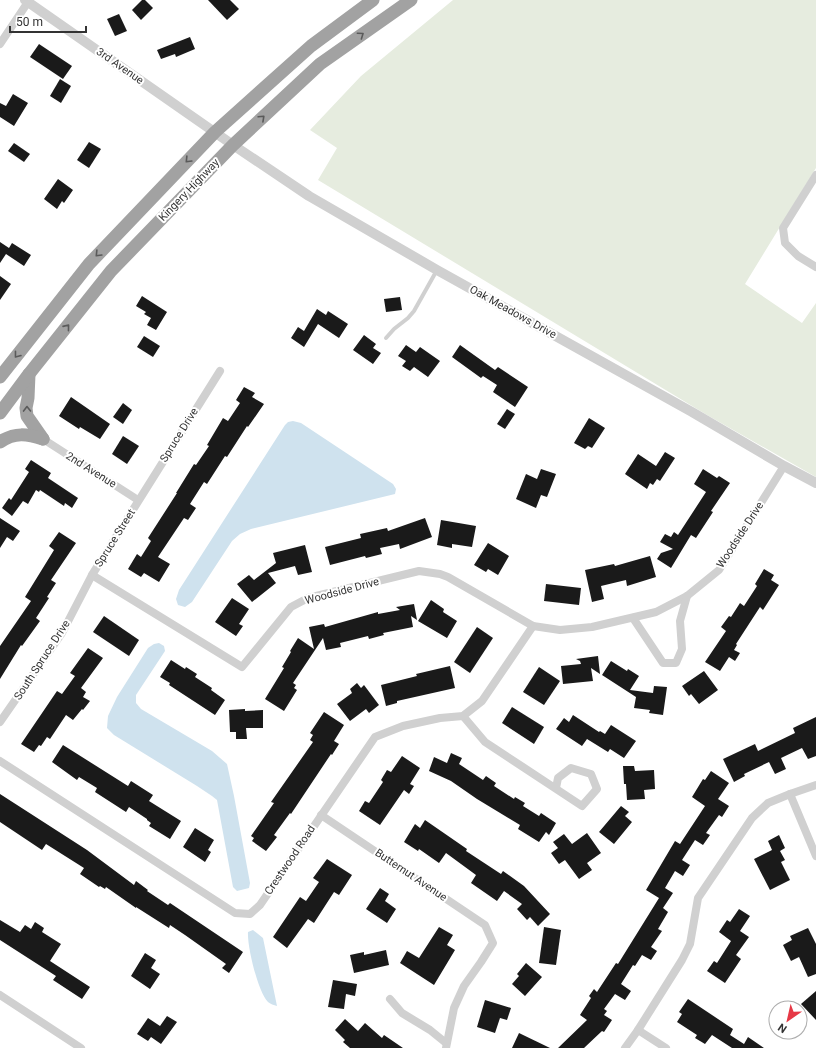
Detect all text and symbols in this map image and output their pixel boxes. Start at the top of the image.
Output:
scale bar [10,8,86,34]
text: 50 m [16,15,43,29]
one-way arrow [357,33,364,40]
street label: 3rd Avenue [94,45,146,87]
one-way arrow [257,115,265,123]
one-way arrow [185,155,193,163]
street label: Kingery Highway [156,156,223,224]
one-way arrow [95,249,103,257]
street label: Oak Meadows Drive [467,283,559,341]
one-way arrow [62,325,69,332]
one-way arrow [15,351,22,358]
street label: Spruce Drive [157,405,201,465]
one-way arrow [23,406,32,412]
street label: 2nd Avenue [63,449,119,491]
street label: Woodside Drive [714,499,766,570]
street label: Spruce Street [92,506,138,569]
street label: Woodside Drive [304,575,381,607]
street label: South Spruce Drive [11,617,73,702]
street label: Crestwood Road [262,823,318,897]
street label: Butternut Avenue [372,846,450,904]
north arrow [768,1000,808,1040]
text: N [776,1020,790,1035]

